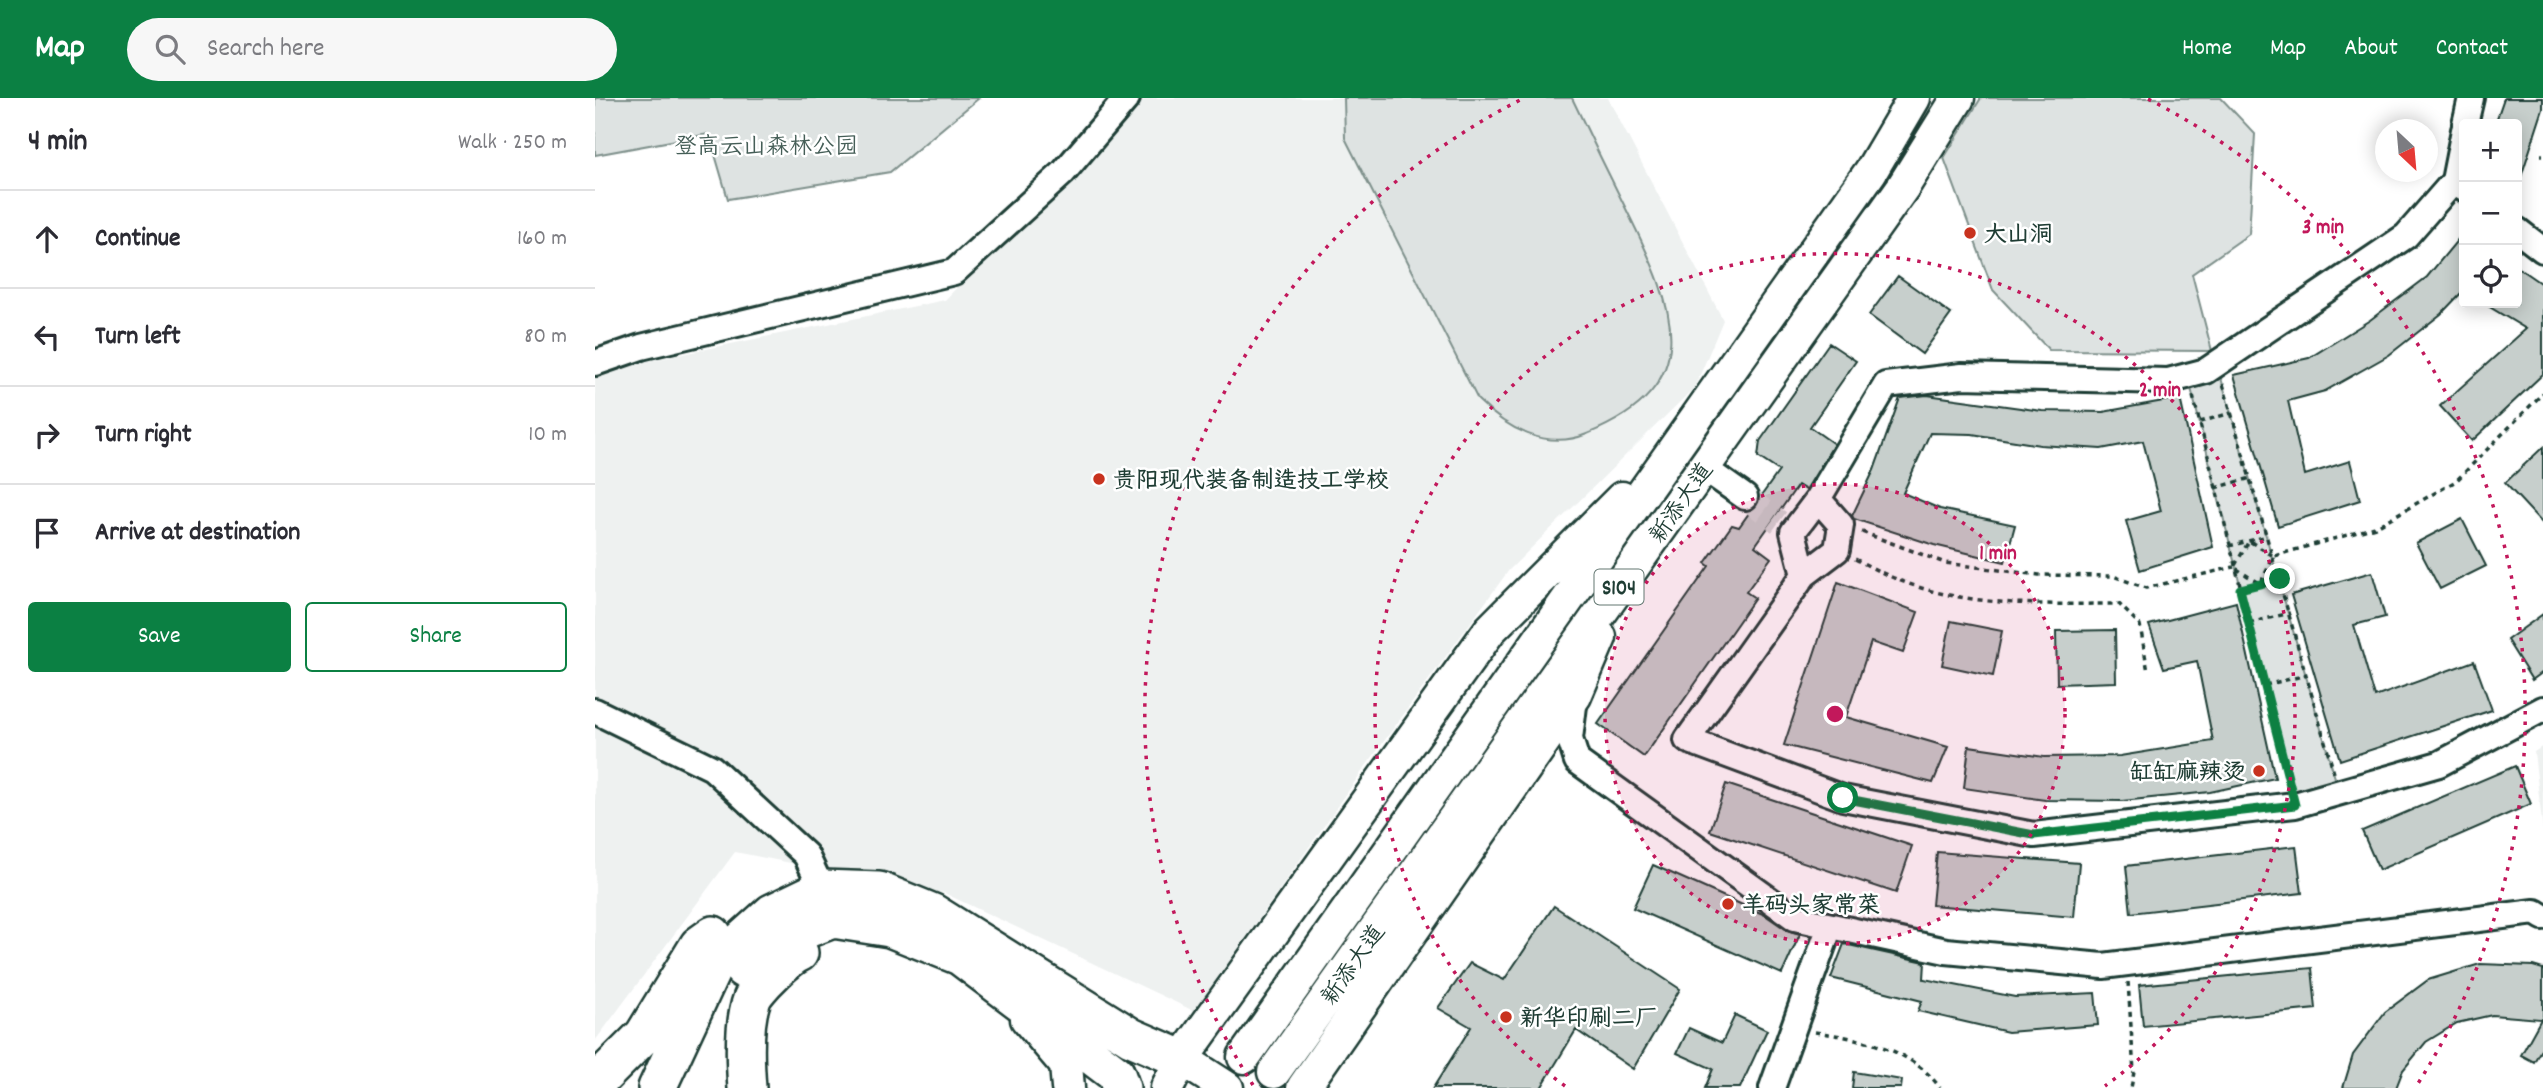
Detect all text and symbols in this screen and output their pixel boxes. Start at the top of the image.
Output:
search box [127,18,617,81]
text: Map [35,26,85,73]
icon: search [151,30,189,68]
text: Search here [207,31,325,68]
text: Home [2182,32,2232,66]
text: Map [2270,32,2306,66]
text: About [2344,32,2398,66]
text: Contact [2436,32,2508,66]
north arrow [2375,119,2438,182]
map controls [2459,119,2522,308]
button: + [2459,119,2522,182]
text: 4 min [28,122,87,165]
text: Walk · 250 m [458,127,567,160]
park label: 登高云山森林公园 [674,132,858,165]
button: − [2459,182,2522,245]
text: 3 min [2302,214,2344,244]
icon: ahead [28,220,66,258]
place label: 大山洞 [1984,220,2053,253]
text: Continue [95,221,180,258]
text: 160 m [517,223,567,256]
marker: 大山洞 [1962,225,1978,241]
button: locate [2459,245,2522,308]
icon: left [28,318,66,356]
text: Turn left [95,319,181,356]
text: 80 m [524,321,567,354]
text: 2 min [2139,377,2181,407]
icon: right [28,416,66,454]
text: Turn right [95,417,192,454]
text: 10 m [528,419,567,452]
street label: 新添大道 [1643,457,1723,551]
place label: 贵阳现代装备制造技工学校 [1113,466,1389,499]
marker: 贵阳现代装备制造技工学校 [1091,471,1107,487]
icon: arrive [28,514,66,552]
text: Arrive at destination [95,515,300,552]
text: 1 min [1979,540,2017,570]
route end [2264,563,2295,594]
road number: S104 [1595,570,1643,604]
button: Save [28,602,291,672]
button: Share [305,602,567,672]
centre of rings [1823,702,1847,726]
place label: 缸缸麻辣烫 [2130,758,2245,791]
marker: 缸缸麻辣烫 [2251,763,2267,779]
route start [1827,782,1858,813]
place label: 羊码头家常菜 [1742,891,1880,924]
marker: 羊码头家常菜 [1720,896,1736,912]
street label: 新添大道 [1315,919,1395,1013]
place label: 新华印刷二厂 [1520,1004,1658,1037]
marker: 新华印刷二厂 [1498,1009,1514,1025]

